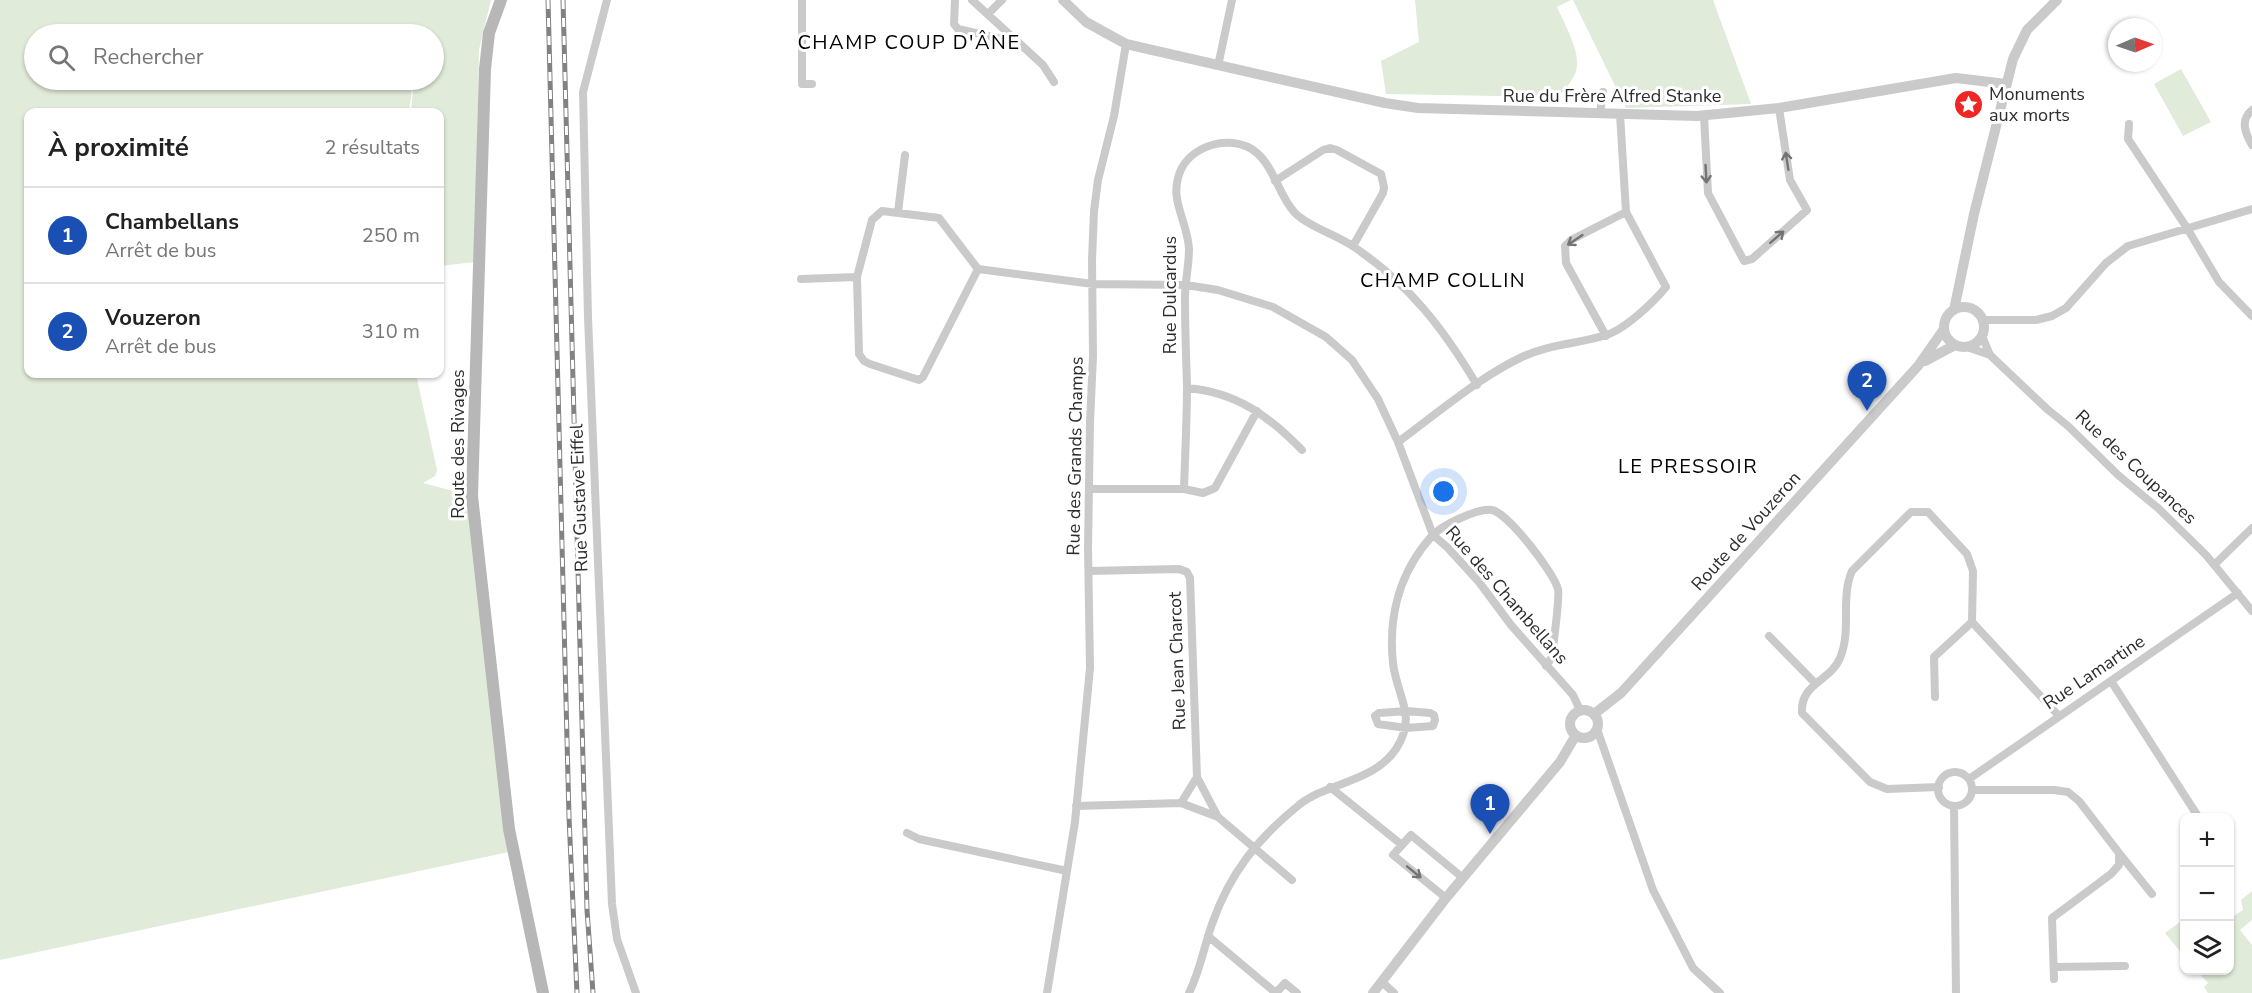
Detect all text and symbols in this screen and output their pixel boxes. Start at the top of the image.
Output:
north arrow [2108,18,2162,72]
search box [24,24,444,90]
district label: CHAMP COUP D'ÂNE [797,29,1021,56]
icon: search [45,41,78,74]
text: Rechercher [93,42,204,72]
place label: Monuments aux morts [1989,82,2085,127]
street label: Rue du Frère Alfred Stanke [1503,84,1721,108]
place icon: Monuments aux morts [1952,88,1984,120]
text: À proximité [48,130,189,165]
text: 2 résultats [324,134,420,161]
one-way arrow [1781,152,1792,172]
one-way arrow [1701,164,1712,184]
text: Chambellans [105,207,239,237]
text: 1 [62,222,74,249]
text: 250 m [362,222,420,249]
one-way arrow [1769,230,1784,244]
one-way arrow [1567,234,1583,246]
street label: Rue Dulcardus [1158,236,1182,354]
text: Arrêt de bus [105,237,216,264]
district label: CHAMP COLLIN [1360,267,1526,294]
text: Vouzeron [105,303,201,333]
text: 2 [62,318,74,345]
text: 310 m [362,318,420,345]
text: Arrêt de bus [105,333,216,360]
street label: Rue des Grands Champs [1061,356,1089,556]
pin: 2 [1848,362,1886,411]
street label: Route des Rivages [446,369,470,519]
street label: Rue des Coupances [2070,404,2202,530]
street label: Rue Gustave Eiffel [564,423,594,572]
district label: LE PRESSOIR [1618,453,1758,480]
street label: Route de Vouzeron [1686,466,1806,596]
your location [1429,477,1458,506]
street label: Rue des Chambellans [1440,521,1574,669]
street label: Rue Jean Charcot [1163,591,1191,731]
street label: Rue Lamartine [2038,629,2150,715]
pin: 1 [1470,784,1510,834]
map controls [2180,813,2234,975]
button: + [2180,813,2234,867]
one-way arrow [1406,865,1421,879]
button: − [2180,867,2234,921]
button: layers [2180,921,2234,975]

